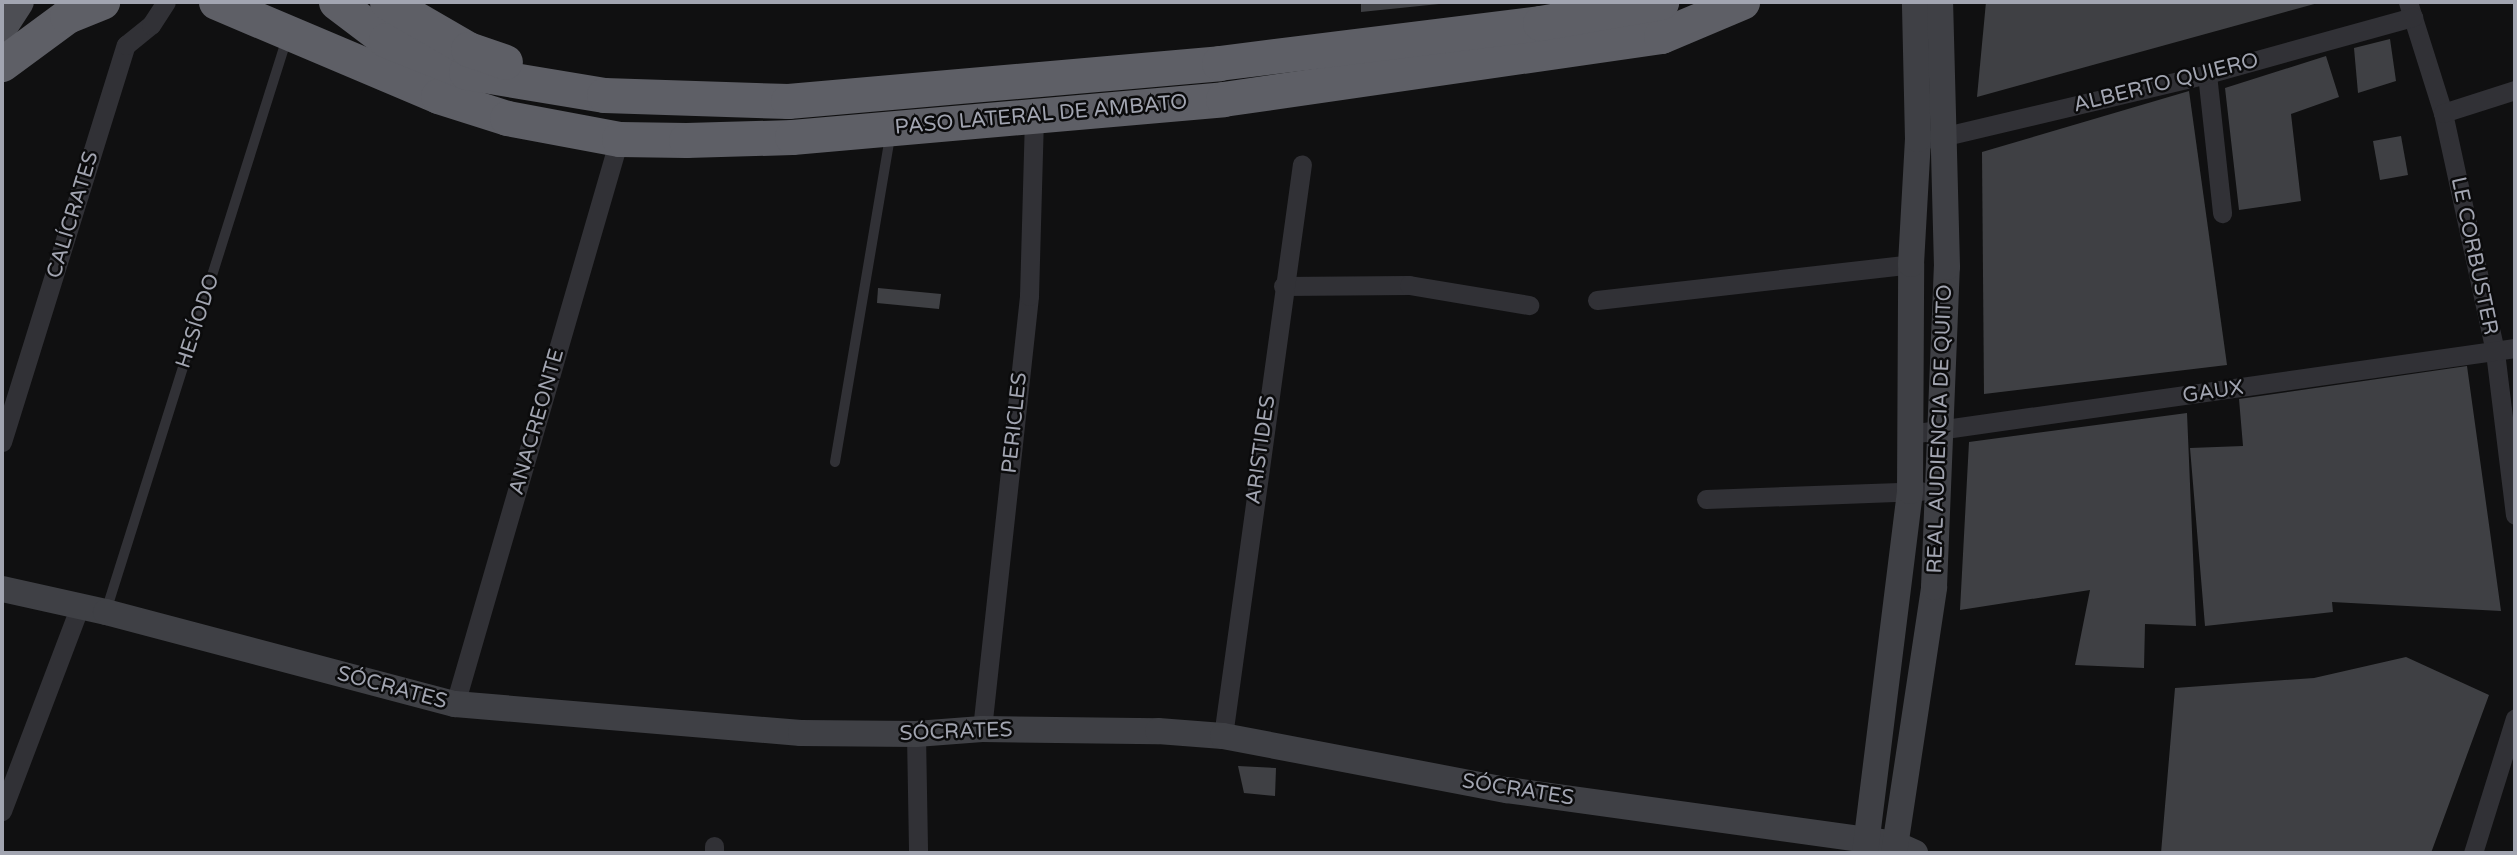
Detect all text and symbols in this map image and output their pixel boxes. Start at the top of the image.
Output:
street label: ALBERTO QUIERO [2071,48,2261,118]
street label: PASO LATERAL DE AMBATO [894,90,1188,140]
street label: CALÍCRATES [42,148,104,282]
street label: LE CORBUSTER [2445,175,2503,337]
street label: HESÍODO [171,270,225,372]
street label: REAL AUDIENCIA DE QUITO [1922,284,1958,574]
street label: ANACREONTE [504,346,570,498]
street label: PERICLES [997,371,1033,475]
street label: GAUX [2181,375,2245,409]
street label: ARISTIDES [1241,394,1281,506]
street label: SÓCRATES [334,661,450,715]
street label: SÓCRATES [899,717,1013,747]
street label: SÓCRATES [1460,769,1576,811]

